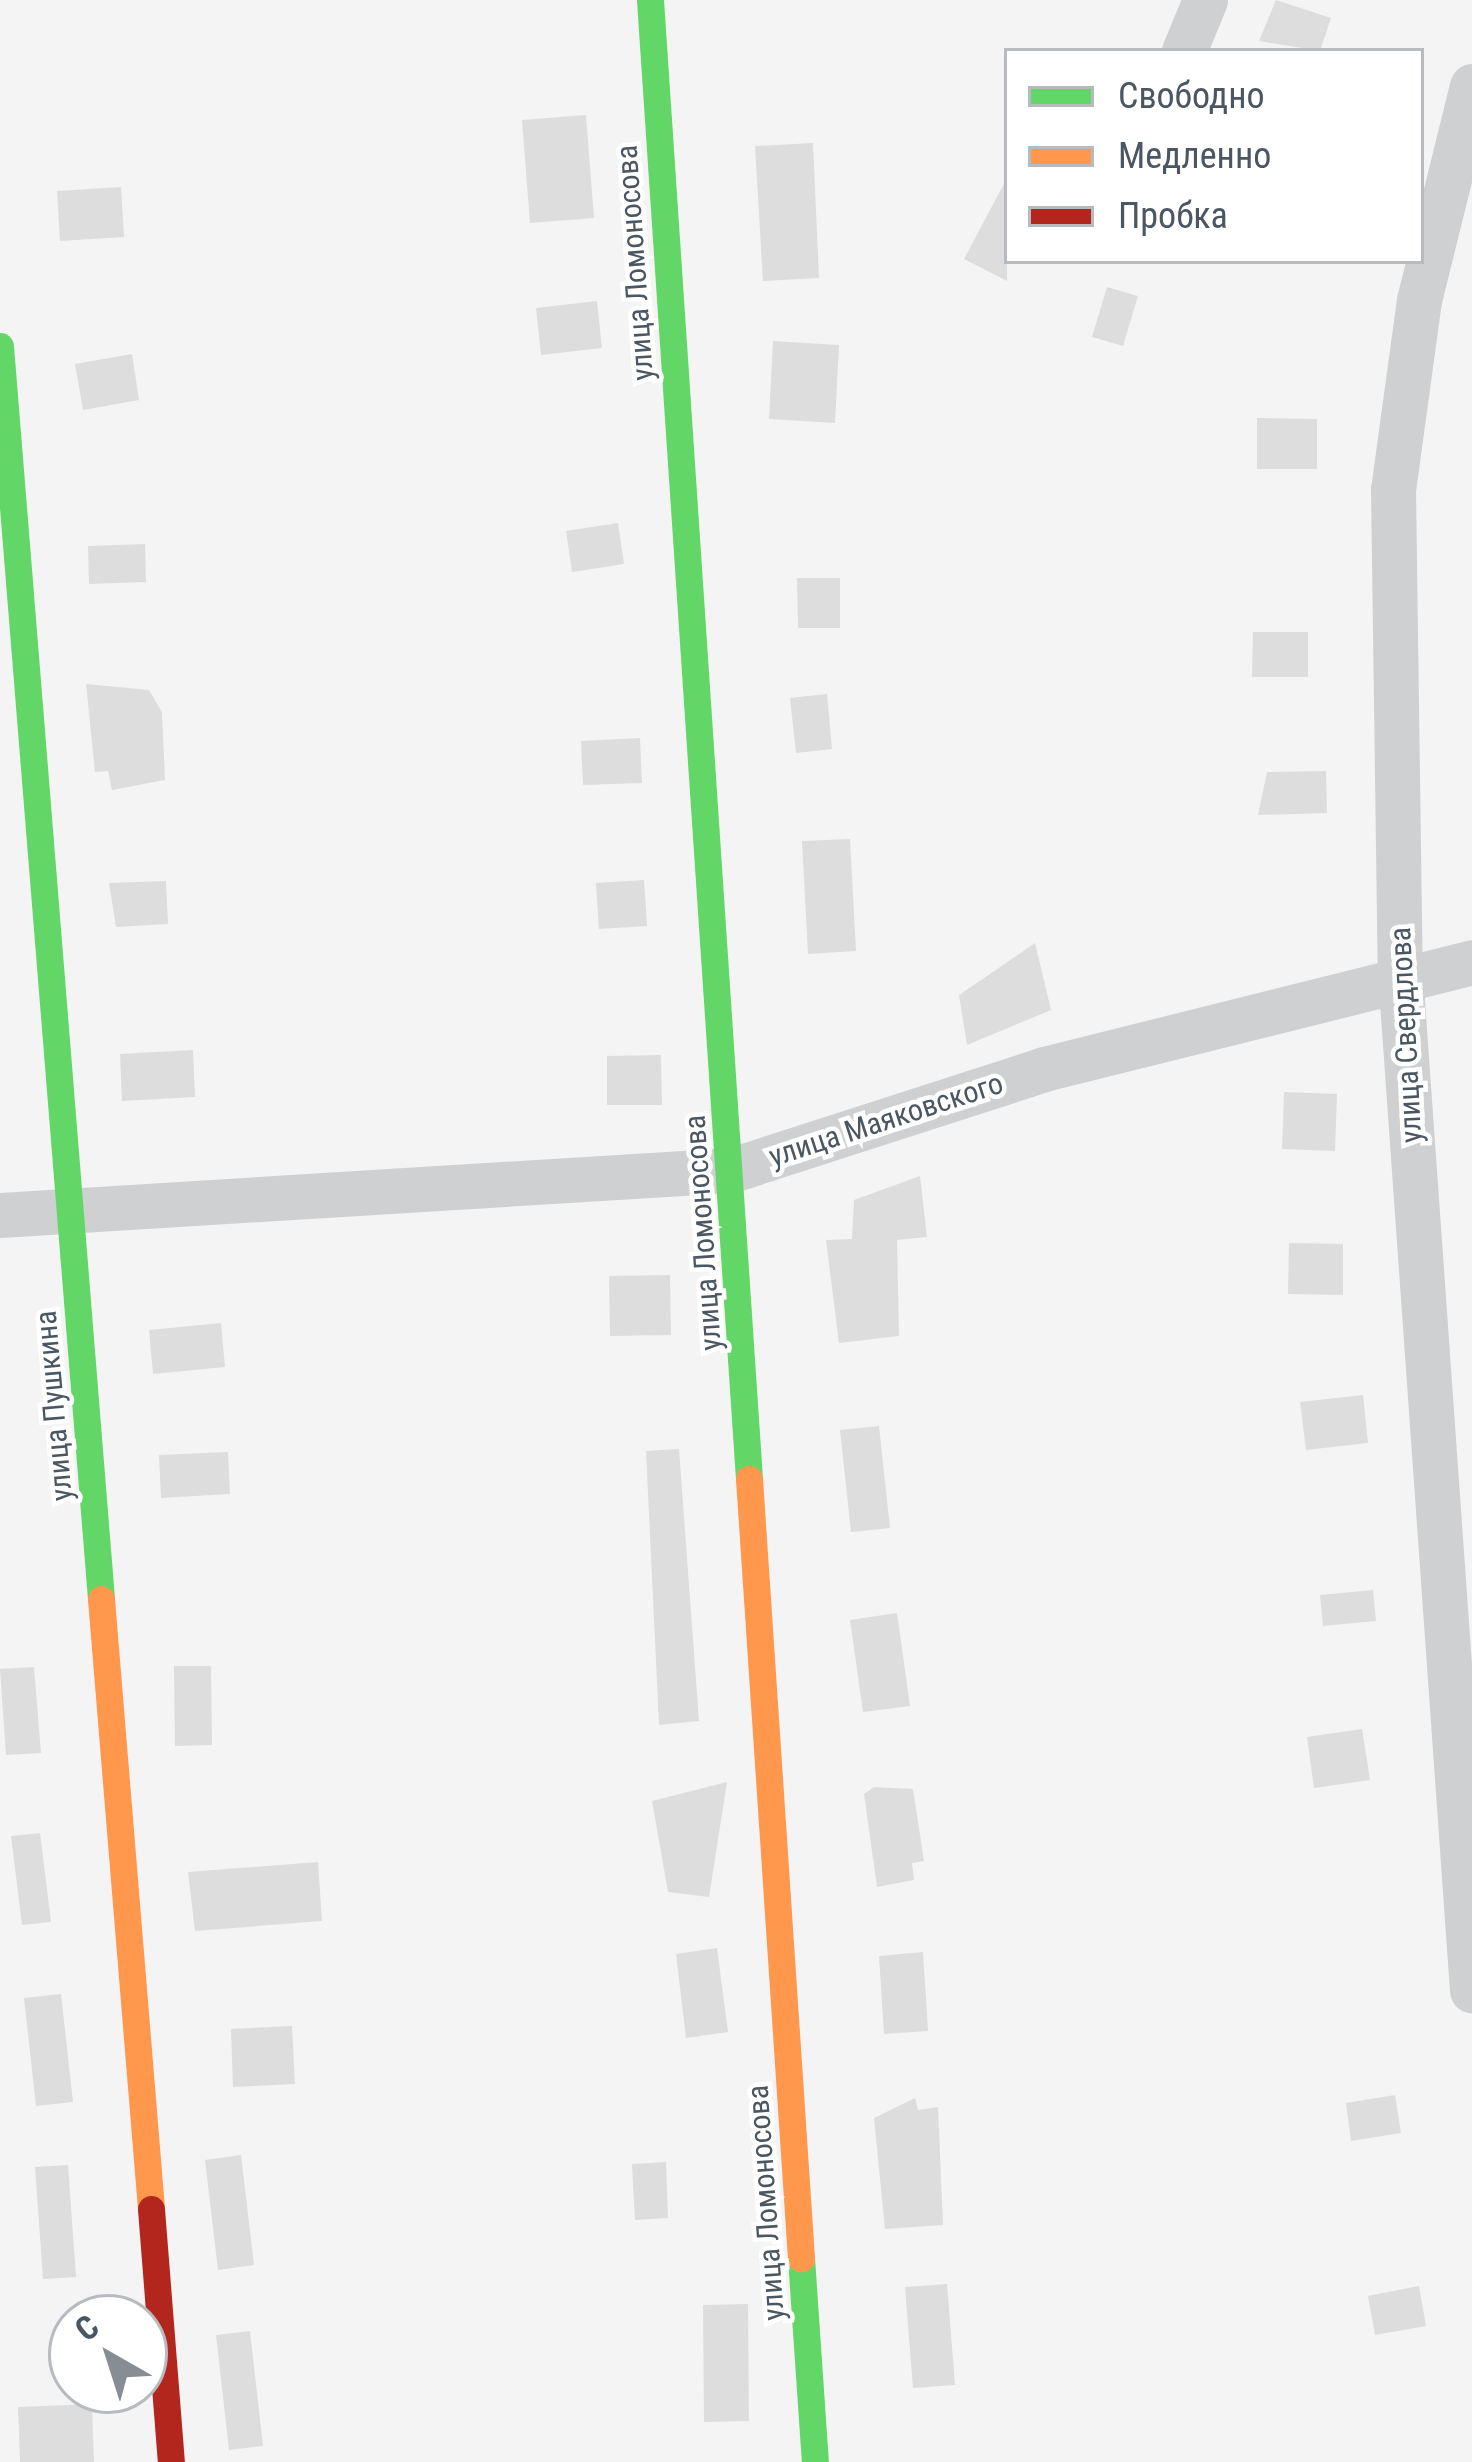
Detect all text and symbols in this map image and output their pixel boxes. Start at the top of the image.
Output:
legend [1004,48,1424,264]
text: Свободно [1118,75,1265,117]
text: Медленно [1118,135,1271,177]
street label: улица Ломоносова [609,144,661,382]
text: Пробка [1118,195,1228,237]
street label: улица Свердлова [1382,926,1430,1144]
street label: улица Маяковского [764,1065,1008,1175]
street label: улица Ломоносова [677,1114,729,1352]
street label: улица Пушкина [28,1309,80,1503]
street label: улица Ломоносова [740,2084,792,2322]
north arrow [48,2294,168,2414]
text: С [67,2307,106,2349]

